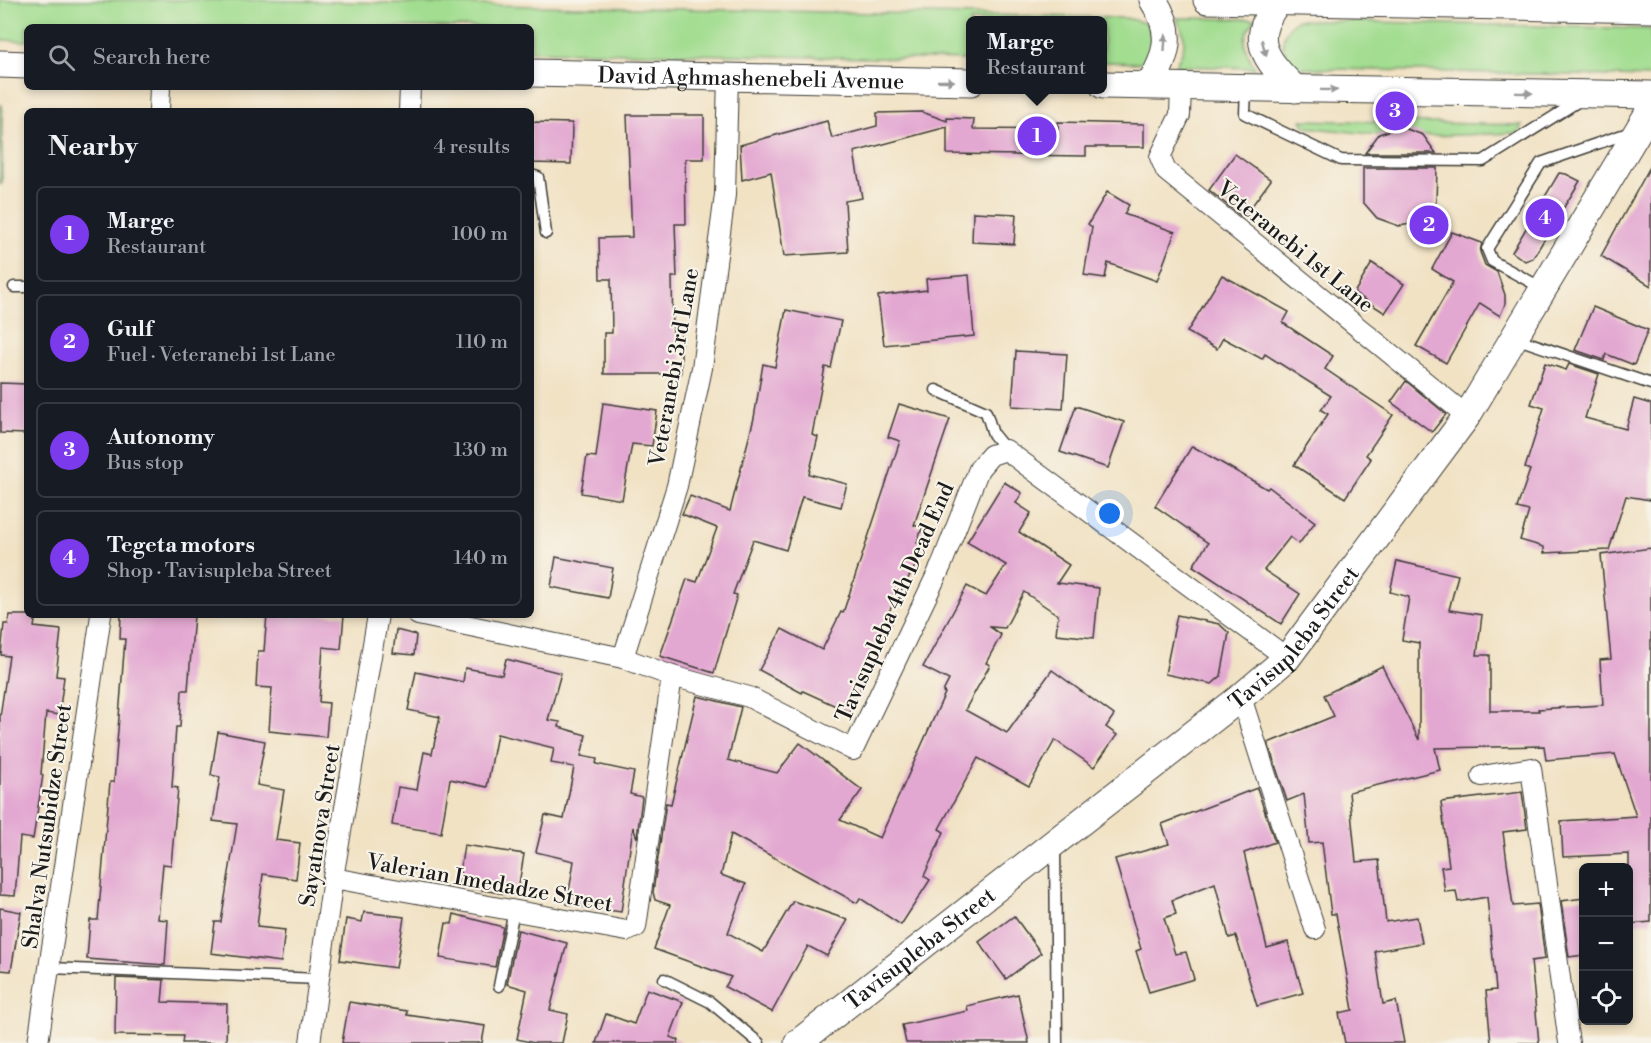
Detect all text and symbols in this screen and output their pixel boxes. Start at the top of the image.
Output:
popup [966,16,1107,94]
search box [24,24,534,90]
text: Marge [987,29,1054,56]
one-way arrow [1161,33,1170,52]
one-way arrow [1260,38,1270,57]
icon: search [45,41,78,74]
text: Search here [93,44,210,71]
text: Restaurant [987,56,1086,81]
street label: David Aghmashenebeli Avenue [597,62,905,96]
one-way arrow [937,76,956,86]
one-way arrow [1320,85,1339,94]
pin: 3 [1376,88,1414,134]
one-way arrow [1515,88,1534,98]
pin: 1 [1018,114,1056,158]
text: Nearby [48,131,138,163]
text: 4 results [433,135,510,160]
street label: Veteranebi 1st Lane [1210,175,1379,319]
pin: 4 [1526,196,1564,240]
pin: 2 [1410,202,1448,248]
text: Marge [107,208,175,235]
text: 1 [65,222,74,247]
text: 100 m [452,222,508,247]
text: Restaurant [107,235,206,260]
street label: Veteranebi 3rd Lane [644,266,705,470]
text: Gulf [107,316,153,343]
text: 2 [63,330,76,355]
text: 110 m [456,330,508,355]
text: Fuel · Veteranebi 1st Lane [107,343,336,368]
text: Autonomy [107,424,215,451]
text: 3 [63,438,76,463]
text: 130 m [453,438,508,463]
text: Bus stop [107,451,184,476]
street label: Tavisupleba 4th Dead End [830,478,961,727]
your location [1095,499,1124,528]
text: Tegeta motors [107,532,255,559]
text: 4 [63,546,76,571]
text: 140 m [453,546,508,571]
text: Shop · Tavisupleba Street [107,559,332,584]
street label: Tavisupleba Street [1224,561,1366,716]
street label: Shalva Nutsubidze Street [17,702,78,950]
street label: Sayatnova Street [294,742,347,909]
street label: Valerian Imedadze Street [364,848,615,918]
map controls [1579,863,1633,1025]
button: + [1579,863,1633,917]
street label: Tavisupleba Street [839,882,1001,1017]
button: − [1579,917,1633,971]
button: locate [1579,971,1633,1025]

